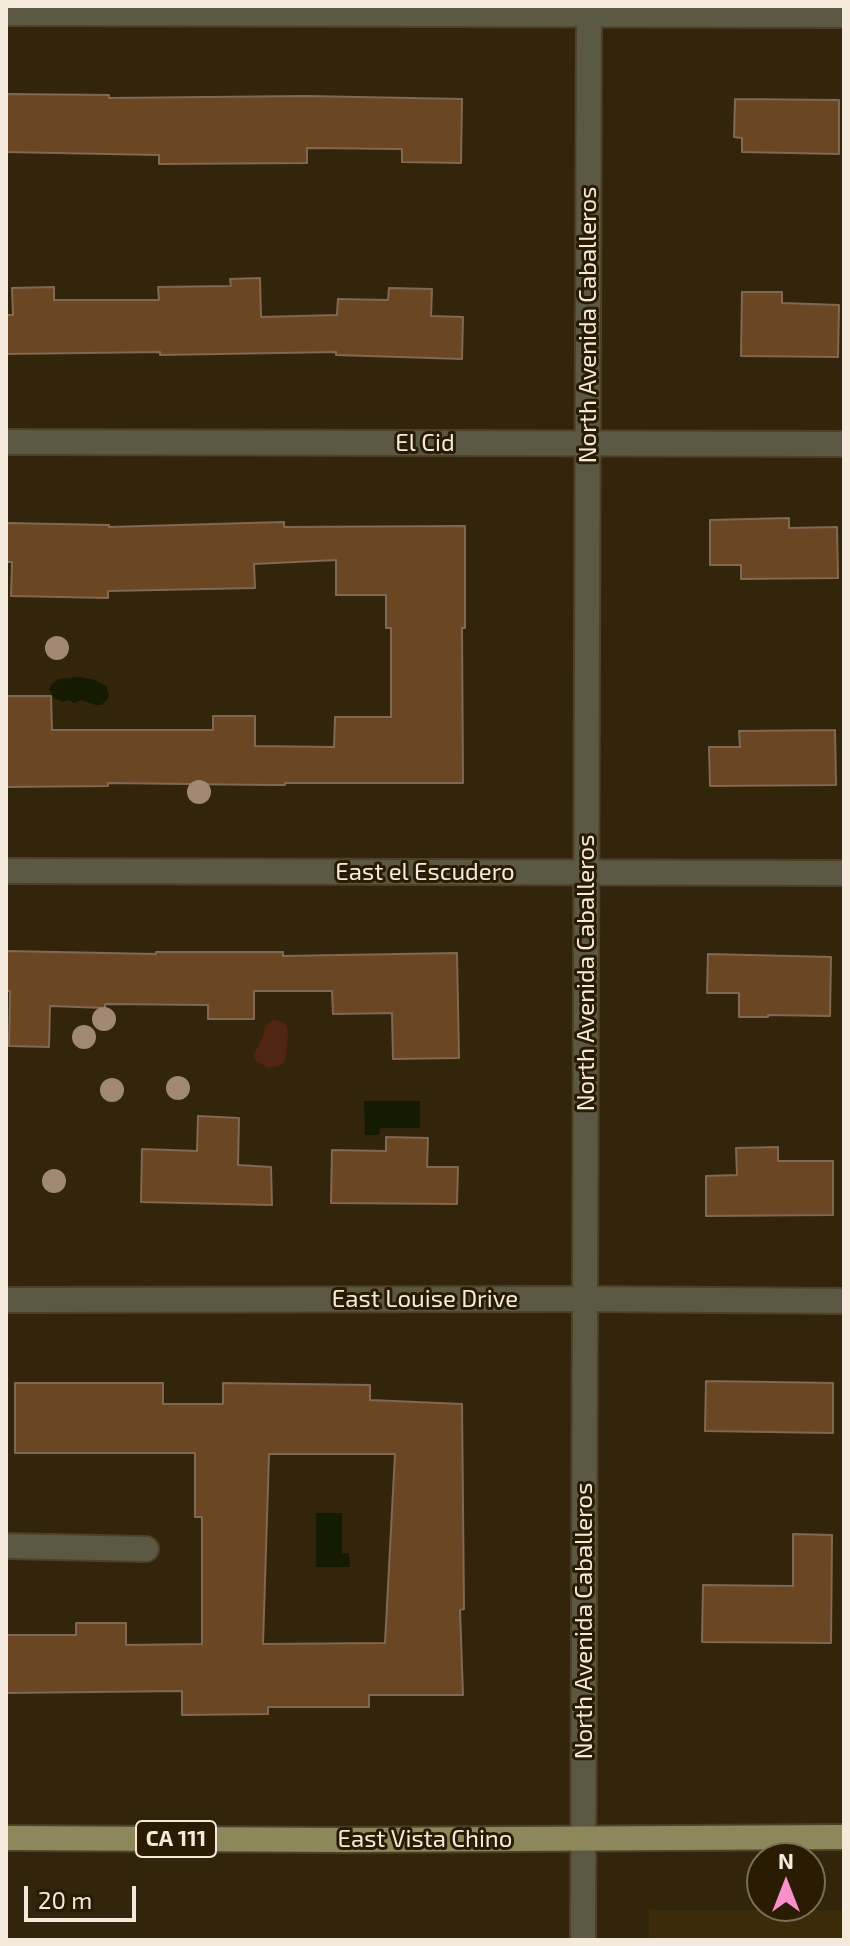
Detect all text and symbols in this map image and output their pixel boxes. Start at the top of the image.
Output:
street label: North Avenida Caballeros [574,187,602,463]
street label: El Cid [395,429,455,457]
street label: North Avenida Caballeros [572,835,600,1111]
street label: East el Escudero [335,858,515,886]
street label: East Louise Drive [332,1285,518,1313]
street label: North Avenida Caballeros [570,1483,598,1759]
road number: CA 111 [136,1821,216,1857]
street label: East Vista Chino [338,1825,512,1853]
north arrow [746,1842,826,1922]
text: N [778,1847,794,1873]
scale bar [28,1870,140,1920]
text: 20 m [38,1885,92,1914]

